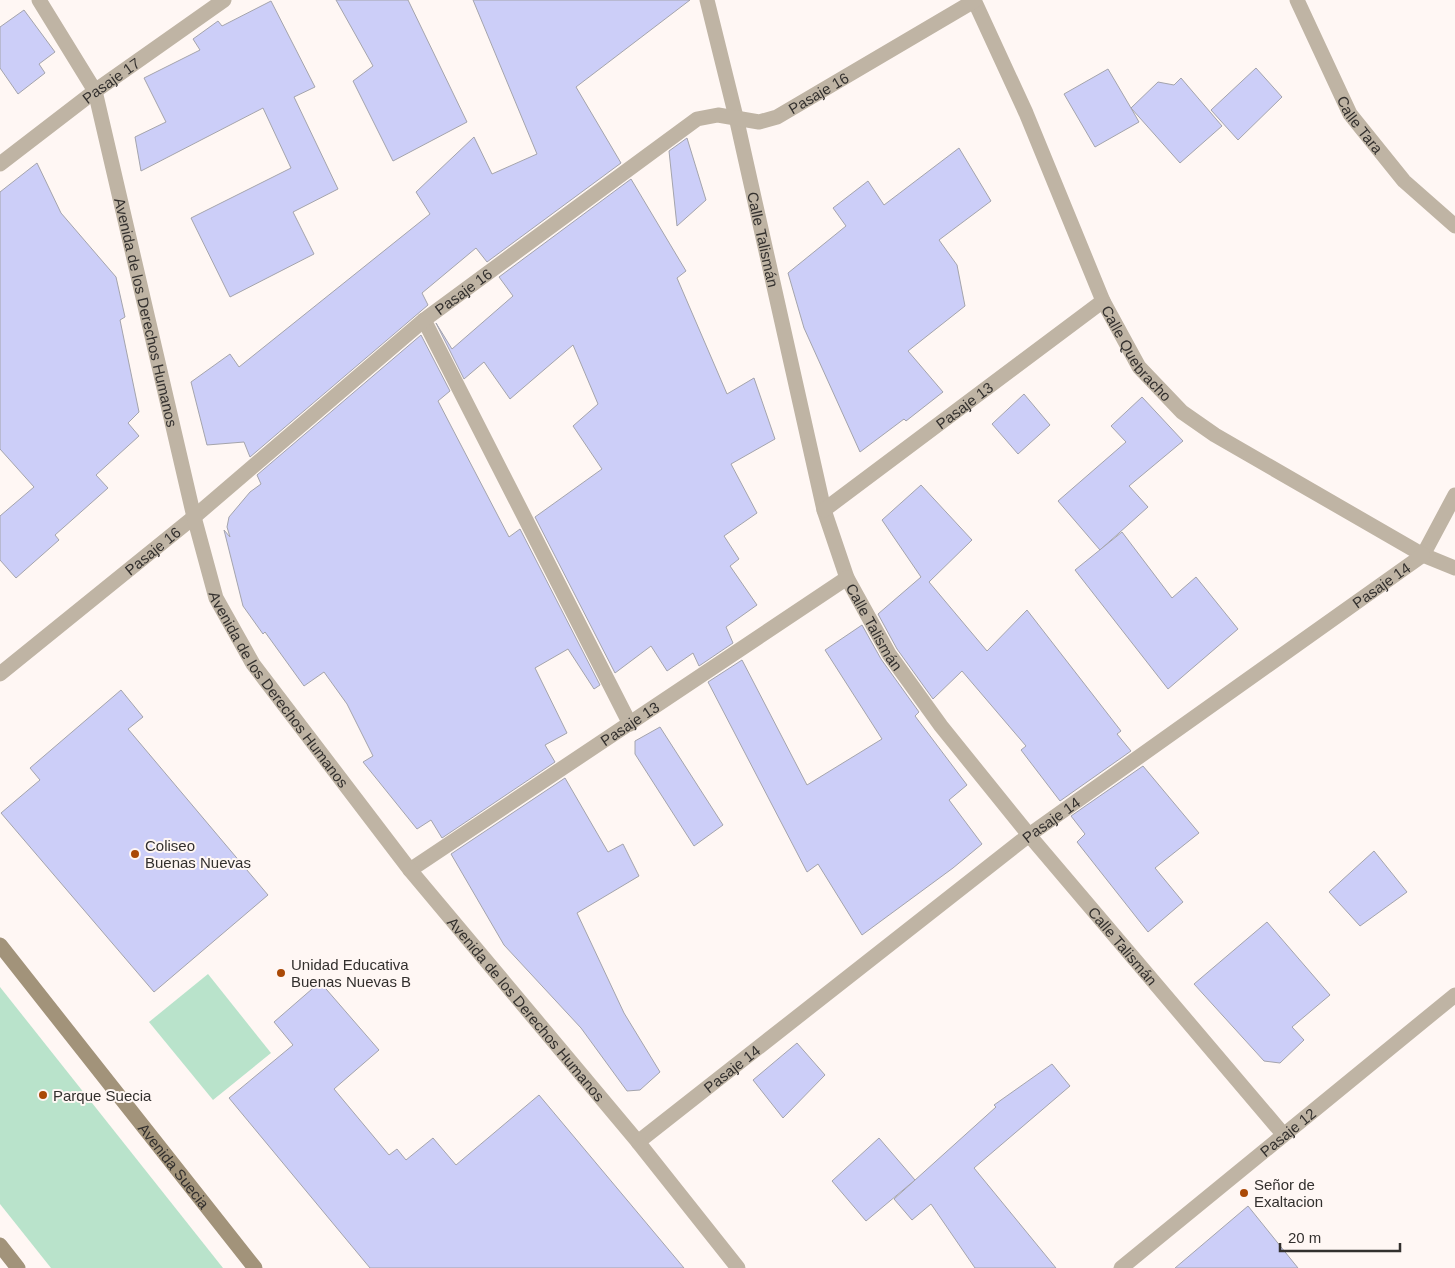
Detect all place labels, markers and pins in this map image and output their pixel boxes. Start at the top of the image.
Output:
place label: Coliseo Buenas Nuevas [145,837,251,871]
marker: Coliseo Buenas Nuevas [129,848,141,860]
place label: Unidad Educativa Buenas Nuevas B [291,956,411,990]
marker: Unidad Educativa Buenas Nuevas B [275,967,287,979]
place label: Parque Suecia [53,1087,152,1104]
marker: Parque Suecia [37,1089,49,1101]
place label: Señor de Exaltacion [1254,1176,1323,1210]
marker: Señor de Exaltacion [1238,1187,1250,1199]

